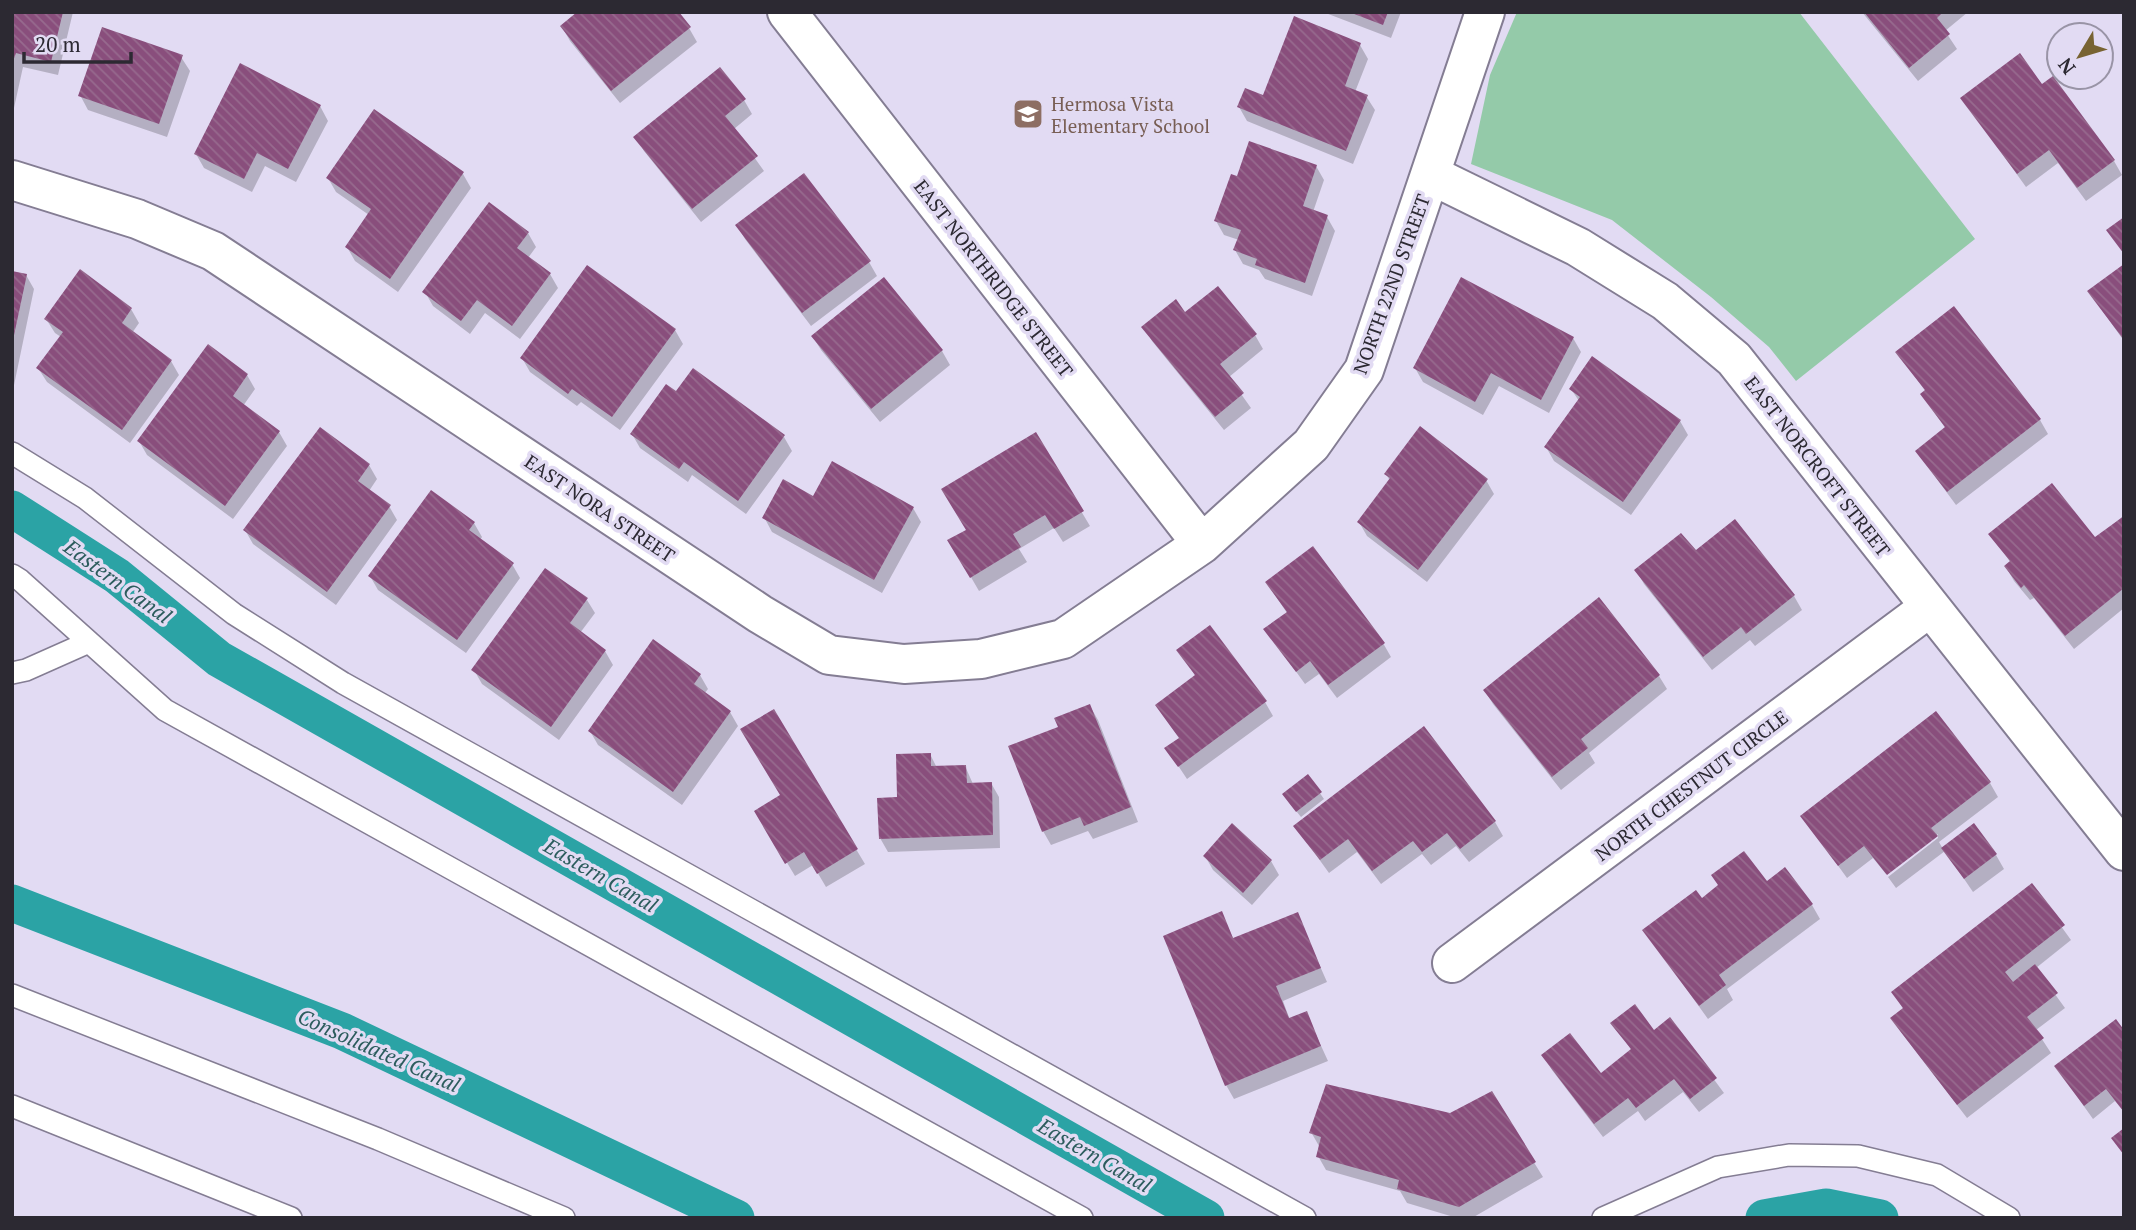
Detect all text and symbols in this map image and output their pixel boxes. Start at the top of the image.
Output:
scale bar [24,21,131,65]
north arrow [2045,21,2115,91]
text: 20 m [35,30,81,58]
text: N [2052,53,2080,80]
place label: Hermosa Vista Elementary School [1051,91,1210,138]
school or university icon: Hermosa Vista Elementary School [1011,97,1045,131]
street label: EAST NORTHRIDGE STREET [909,174,1079,382]
street label: NORTH 22ND STREET [1347,190,1435,377]
street label: EAST NORCROFT STREET [1740,371,1896,562]
street label: EAST NORA STREET [520,448,680,568]
water label: Eastern Canal [58,532,177,630]
street label: NORTH CHESTNUT CIRCLE [1589,704,1793,866]
water label: Eastern Canal [538,831,663,919]
water label: Consolidated Canal [294,1002,465,1098]
water label: Eastern Canal [1032,1111,1157,1199]

